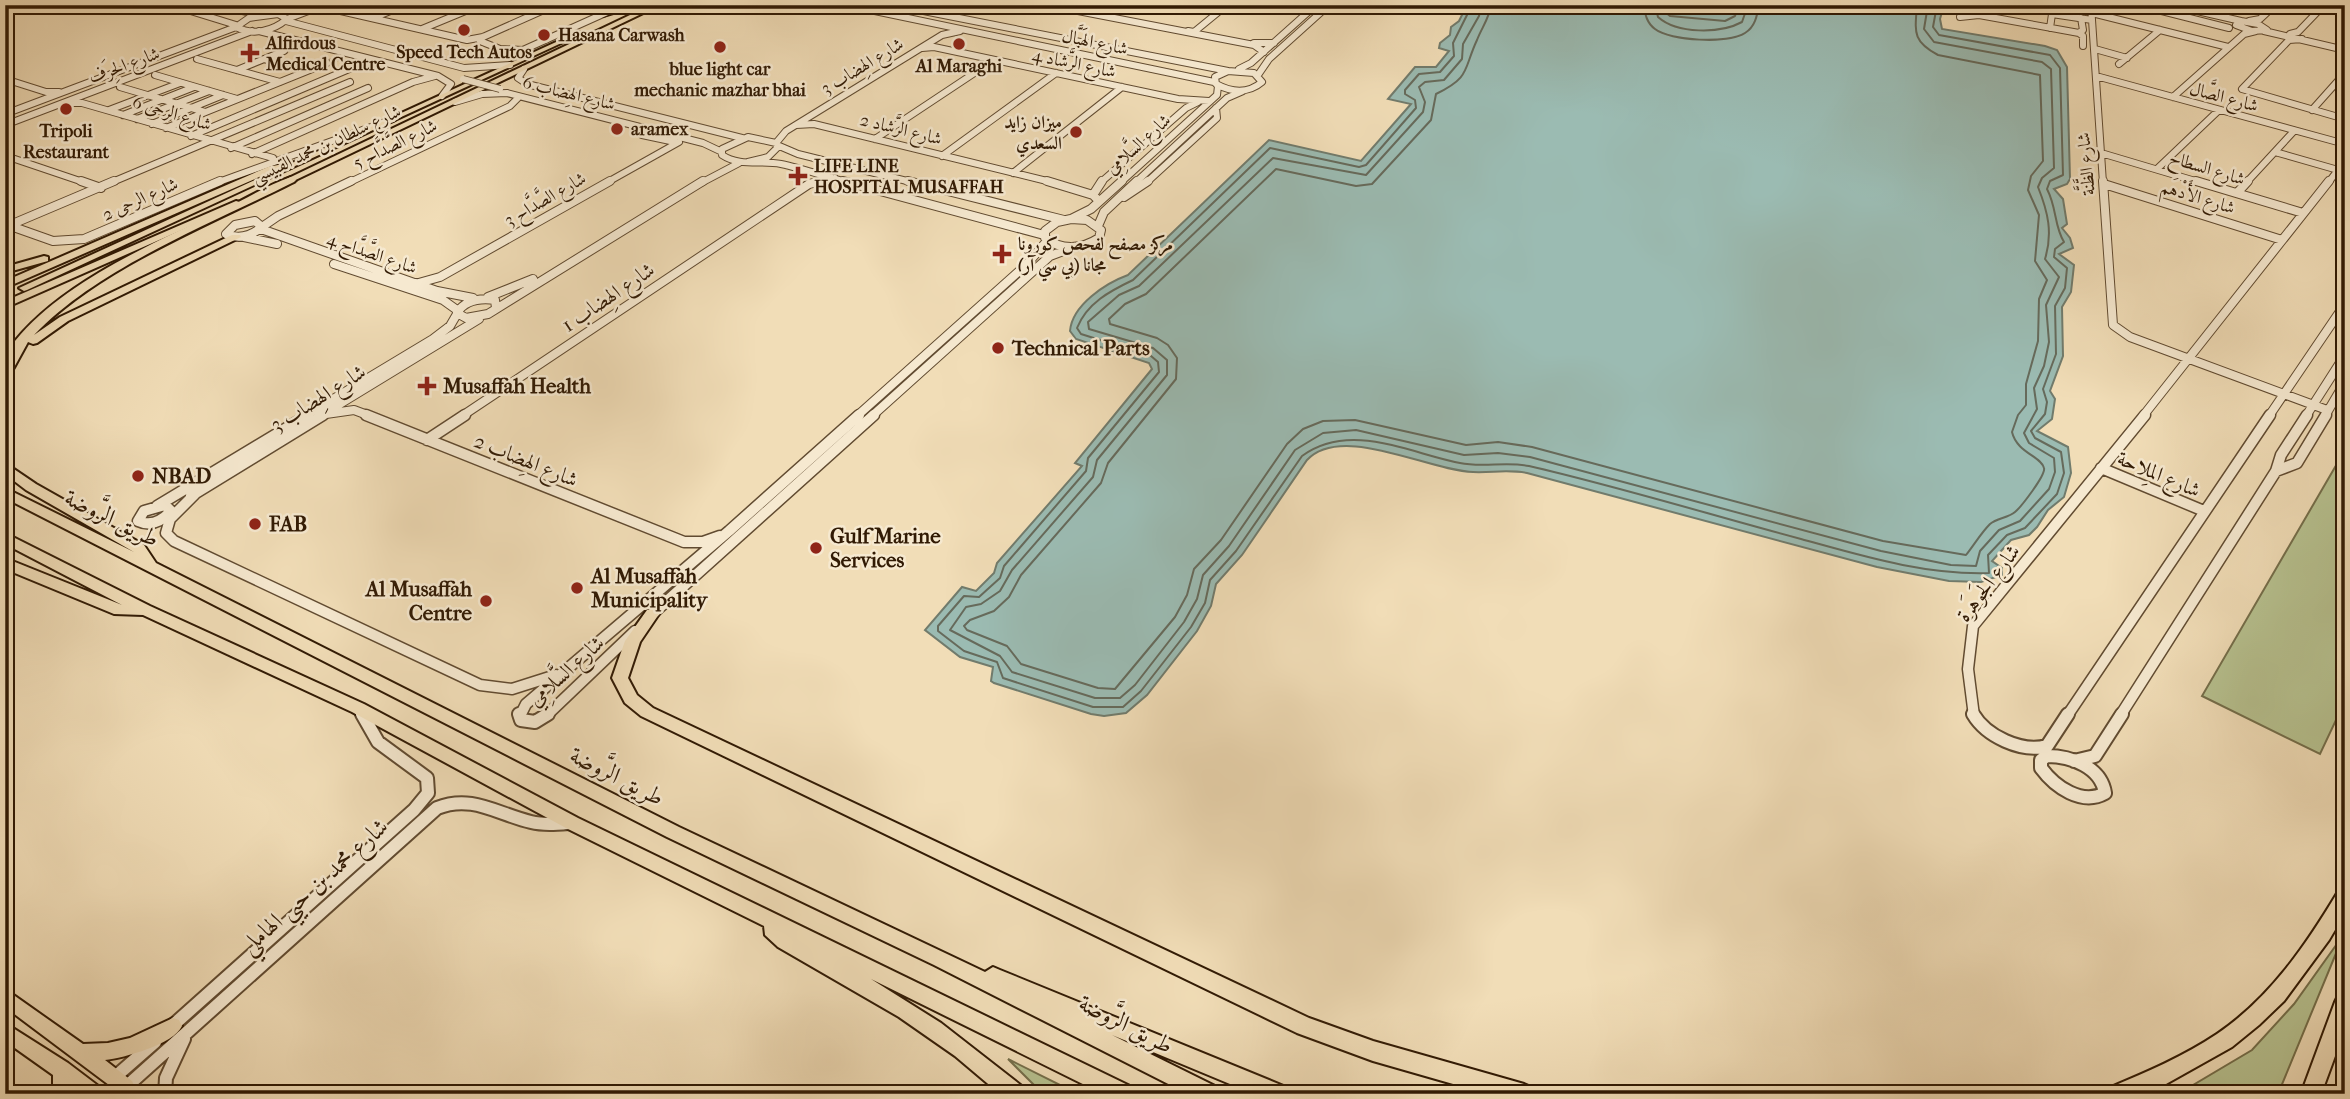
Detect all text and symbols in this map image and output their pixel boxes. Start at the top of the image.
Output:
street label: شارع الهَيَّال [1059,20,1131,64]
marker: Speed Tech Autos [456,22,472,38]
place label: Hasana Carwash [558,25,685,46]
marker: Hasana Carwash [536,27,552,43]
place label: Alfirdous Medical Centre [265,33,386,75]
street label: شارع الهِضاب 3 [817,34,909,103]
marker: Al Maraghi [951,36,967,52]
marker: blue light car mechanic mazhar bhai [712,39,728,55]
street label: شارع الحِرَف [85,40,164,92]
street label: شارع الرَّشاد 4 [1029,40,1119,87]
place label: Speed Tech Autos [396,42,532,63]
marker: Alfirdous Medical Centre [240,43,260,63]
place label: Al Maraghi [915,56,1003,77]
place label: blue light car mechanic mazhar bhai [633,59,807,101]
street label: شارع الهِضاب 6 [519,72,617,119]
street label: شارع الصَّال [2186,74,2262,121]
street label: شارع الرحى 6 [129,92,214,139]
marker: Tripoli Restaurant [58,101,74,117]
street label: شارع سلطان بن محمد القبيسي [248,101,407,194]
street label: شارع الرَّشاد 2 [857,104,945,154]
street label: شارع السَّلامِي [1098,106,1178,182]
street label: شارع الصَّدَّاح 5 [348,111,443,178]
place label: ميزان زايد السعدي [1004,112,1062,158]
place label: aramex [631,119,689,140]
place label: Tripoli Restaurant [23,121,110,163]
marker: aramex [609,121,625,137]
marker: ميزان زايد السعدي [1068,124,1084,140]
street label: شارع الظَّنَّة [2068,131,2104,197]
street label: شارع السطاح [2165,147,2247,195]
place label: LIFE LINE HOSPITAL MUSAFFAH [814,156,1005,198]
street label: شارع الصَّدَّاح 3 [498,163,592,236]
marker: LIFE LINE HOSPITAL MUSAFFAH [788,166,808,186]
street label: شارع الأَدْهَم [2157,171,2239,224]
street label: شارع الرحى 2 [99,173,183,229]
street label: شارع الصَّدَّاح 4 [322,224,421,283]
place label: مركز مصفح لفحص كورونا (بي سي آر) مجانا [1018,234,1173,282]
marker: مركز مصفح لفحص كورونا (بي سي آر) مجانا [992,244,1012,264]
street label: شارع الهِضاب 1 [557,257,662,342]
place label: Technical Parts [1011,336,1150,360]
marker: Technical Parts [990,340,1006,356]
street label: شارع الهِضاب 3 [266,359,373,442]
place label: Musaffah Health [442,374,591,398]
marker: Musaffah Health [417,376,437,396]
street label: شارع الهِضاب 2 [468,428,581,497]
street label: شارع المِلاحة [2111,446,2204,508]
place label: NBAD [152,464,211,488]
marker: NBAD [130,468,146,484]
street label: طريق الرَّوضة [60,477,167,554]
place label: FAB [268,512,307,536]
marker: FAB [247,516,263,532]
place label: Gulf Marine Services [830,524,941,572]
street label: شارع الجَوهَرة [1949,538,2030,630]
marker: Gulf Marine Services [808,540,824,556]
place label: Al Musaffah Municipality [589,564,709,612]
place label: Al Musaffah Centre [364,577,473,625]
marker: Al Musaffah Municipality [569,580,585,596]
marker: Al Musaffah Centre [478,593,494,609]
street label: شارع السَّلامِي [519,626,613,716]
street label: طريق الرَّوضة [565,735,672,812]
street label: شارع محمد بن حيي الهاملي [234,812,400,966]
street label: طريق الرَّوضة [1074,983,1181,1060]

